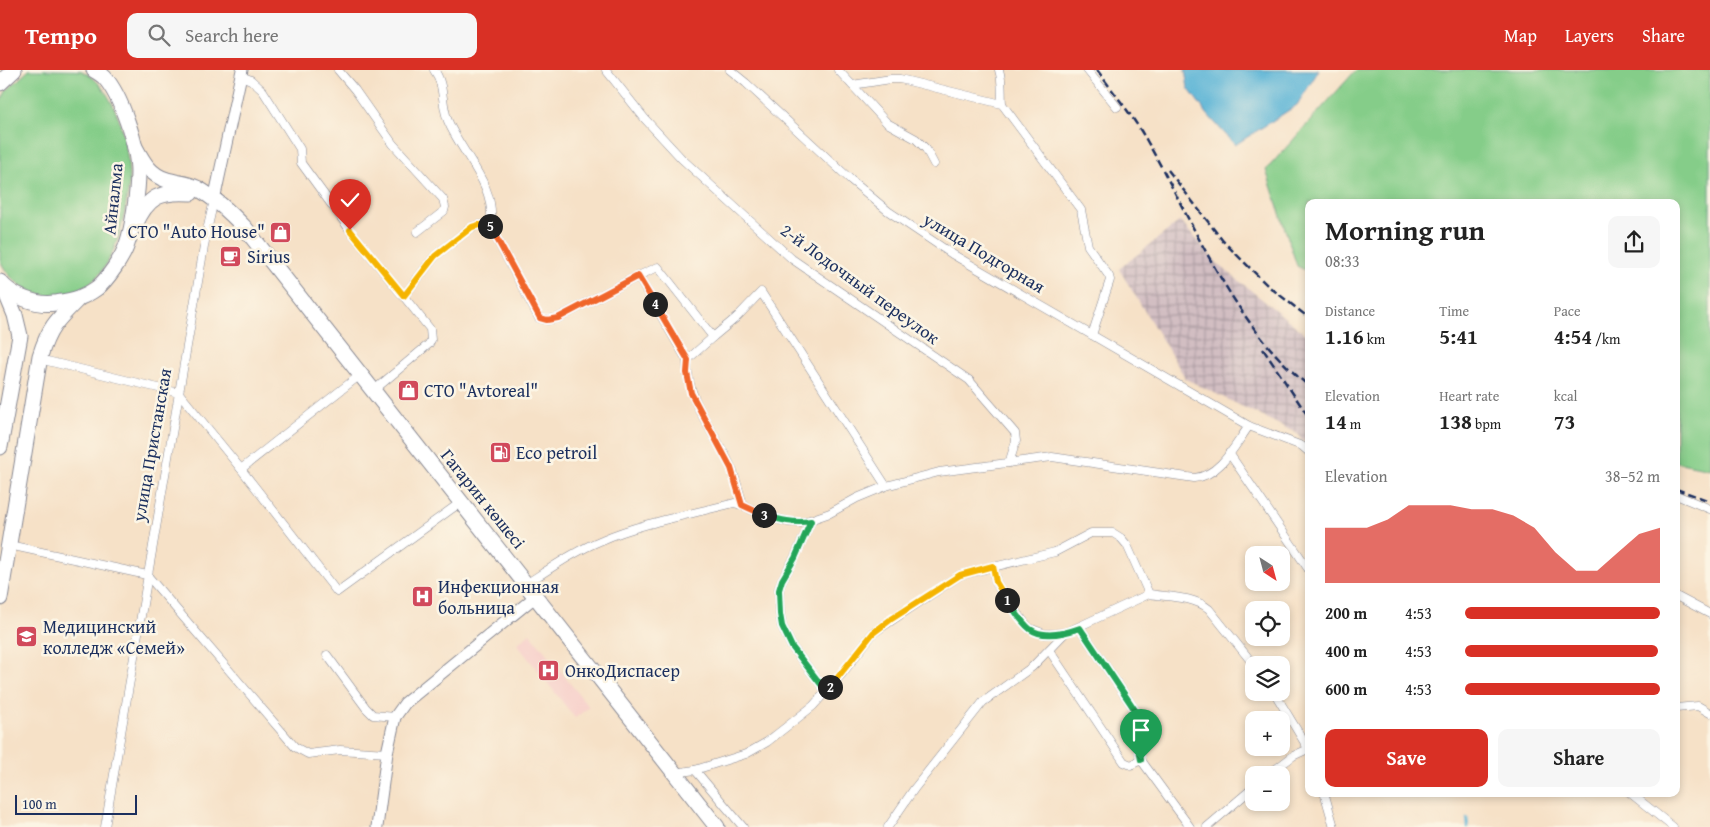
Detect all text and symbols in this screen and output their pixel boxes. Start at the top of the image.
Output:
search box [127,13,477,58]
text: Tempo [25,18,97,53]
icon: search [145,21,173,49]
text: Search here [185,21,279,49]
text: Map [1504,22,1537,49]
text: Layers [1565,22,1614,49]
text: Share [1642,22,1685,49]
street label: Айналма [95,161,130,236]
pin [329,179,371,230]
icon: check [336,186,364,214]
street label: улица Подгорная [917,205,1050,300]
text: Morning run [1325,209,1485,250]
pin: 5 [478,214,502,238]
text: 5 [487,216,494,236]
button: share [1608,216,1660,268]
street label: 2-й Лодочный переулок [775,217,946,351]
place label: СТО "Auto House" [128,218,265,245]
shop icon: СТО "Auto House" [269,220,293,244]
place label: Sirius [247,243,290,270]
cafe icon: Sirius [219,245,243,269]
text: 08:33 [1325,249,1360,273]
pin: 4 [642,292,668,316]
text: 4 [652,294,659,314]
text: Distance [1325,301,1375,321]
text: Time [1439,301,1469,321]
text: Pace [1554,301,1581,321]
text: 1.16 [1325,321,1364,352]
text: 5:41 [1439,321,1478,352]
text: 4:54 [1554,321,1592,352]
text: km [1364,329,1385,349]
text: /km [1592,329,1620,349]
street label: улица Пристанская [125,366,178,525]
place label: СТО "Avtoreal" [424,377,538,404]
shop icon: СТО "Avtoreal" [396,379,420,403]
text: Elevation [1325,386,1380,406]
text: Heart rate [1439,386,1499,406]
text: kcal [1554,386,1578,406]
text: 14 [1325,406,1347,437]
text: 138 [1439,406,1472,437]
text: 73 [1554,406,1575,437]
text: m [1347,414,1361,434]
text: bpm [1472,414,1501,434]
place label: Eco petroil [516,439,597,466]
fuel station icon: Eco petroil [488,441,512,465]
street label: Гагарин көшесі [435,443,532,555]
text: Elevation [1325,464,1388,488]
text: 38–52 m [1605,464,1660,488]
pin: 3 [752,502,776,528]
text: 3 [761,505,768,525]
north arrow [1245,546,1290,591]
map controls [1245,546,1290,811]
place label: Инфекционная больница [438,573,559,621]
hospital icon: Инфекционная больница [410,585,434,609]
pin: 1 [994,588,1020,612]
text: 1 [1004,590,1011,610]
button: locate [1245,601,1290,646]
text: 200 m [1325,601,1367,625]
text: 4:53 [1405,601,1432,625]
place label: Медицинский колледж «Семей» [43,613,185,661]
school or university icon: Медицинский колледж «Семей» [15,625,39,649]
text: 400 m [1325,639,1367,663]
text: 4:53 [1405,639,1432,663]
button: layers [1245,656,1290,701]
place label: ОнкоДиспасер [565,657,680,684]
hospital icon: ОнкоДиспасер [537,659,561,683]
pin: 2 [818,674,842,700]
text: 2 [827,677,834,697]
text: 600 m [1325,677,1367,701]
text: 4:53 [1405,677,1432,701]
pin [1120,709,1162,760]
button: + [1245,711,1290,756]
icon: arrive [1127,716,1155,744]
button: Save [1325,729,1488,787]
button: Share [1498,729,1660,787]
button: − [1245,766,1290,811]
scale bar [15,792,138,815]
text: 100 m [22,794,57,814]

